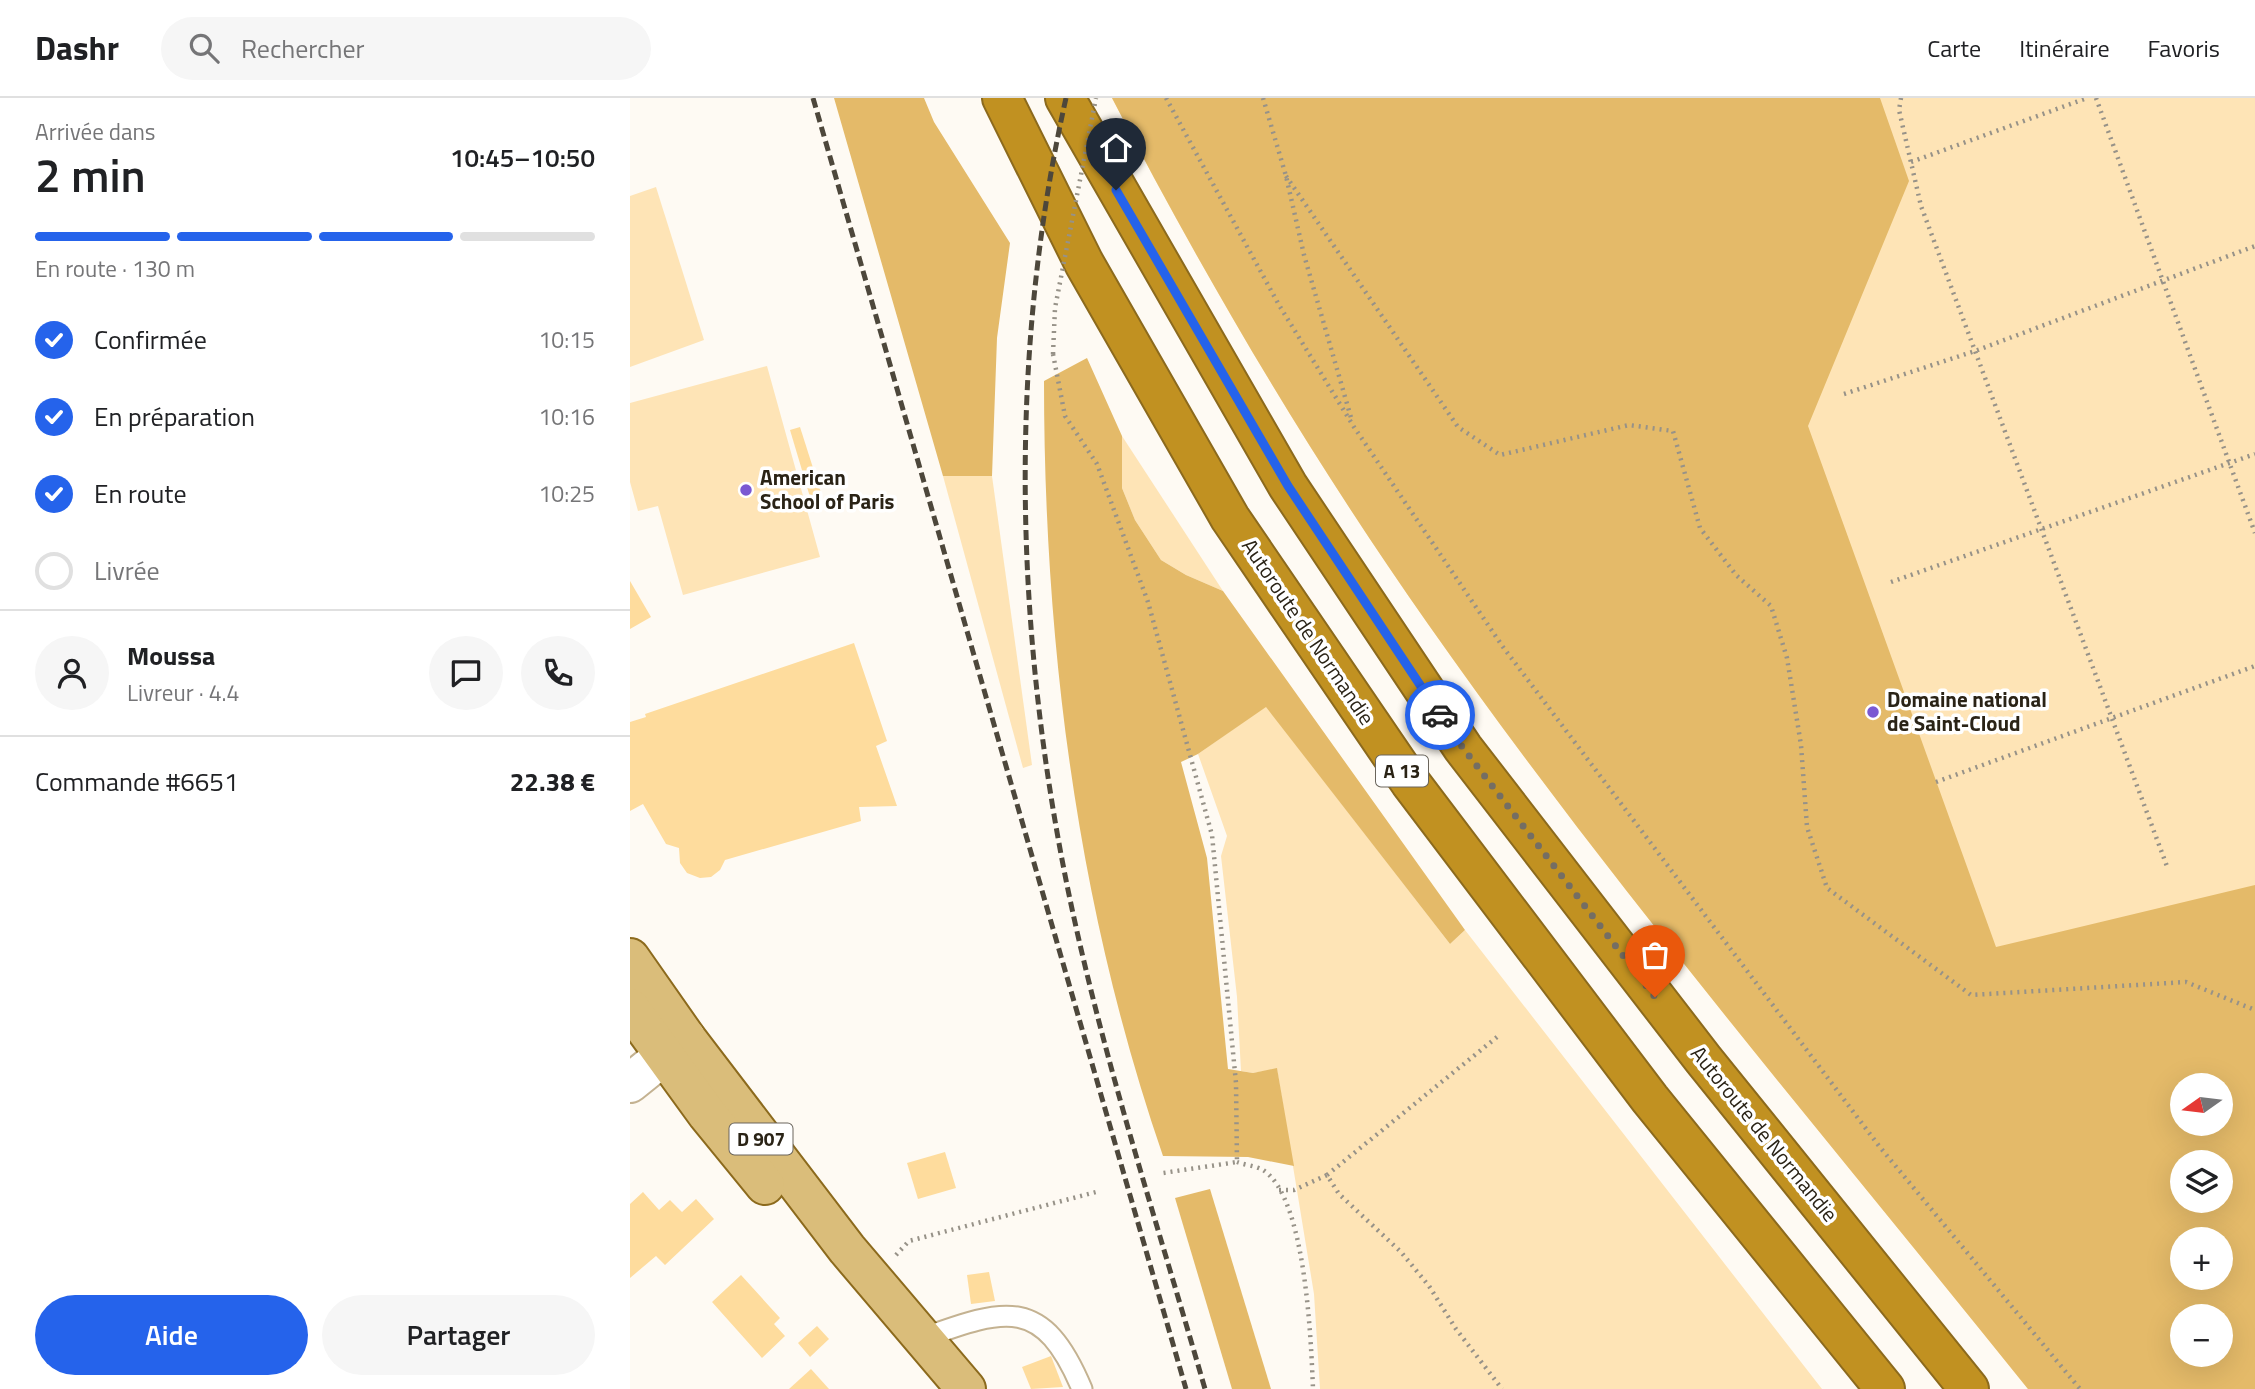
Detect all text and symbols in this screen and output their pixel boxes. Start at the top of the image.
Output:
search box [161,17,651,80]
text: Dashr [35,23,119,73]
icon: search [185,29,223,67]
text: Rechercher [241,29,365,68]
text: Carte [1927,30,1981,66]
text: Itinéraire [2019,30,2110,66]
text: Favoris [2148,30,2220,66]
text: Arrivée dans [35,114,156,149]
pin [1086,118,1146,190]
icon: home [1097,129,1135,167]
text: 10:45–10:50 [450,138,595,177]
text: 2 min [35,140,146,210]
text: En route · 130 m [35,251,195,286]
text: Confirmée [94,320,207,359]
icon: check [35,321,73,359]
text: 10:15 [538,322,595,357]
text: En préparation [94,397,255,436]
icon: check [35,398,73,436]
text: 10:16 [538,399,595,434]
place label: American School of Paris [760,461,895,517]
text: En route [94,474,187,513]
icon: check [35,475,73,513]
text: 10:25 [538,476,595,511]
marker: American School of Paris [738,482,754,498]
street label: Autoroute de Normandie [1234,532,1383,731]
text: Livrée [94,551,160,590]
button: person [35,636,109,710]
text: Moussa [127,636,215,675]
button: chat [429,636,503,710]
button: phone [521,636,595,710]
text: Livreur · 4.4 [127,675,239,710]
courier [1405,680,1475,750]
place label: Domaine national de Saint-Cloud [1887,683,2047,739]
icon: car [1421,696,1459,734]
marker: Domaine national de Saint-Cloud [1865,704,1881,720]
road number: A 13 [1376,756,1428,786]
text: Commande #6651 [35,762,238,801]
text: 22.38 € [510,762,595,801]
pin [1625,925,1685,997]
icon: bag [1636,936,1674,974]
street label: Autoroute de Normandie [1684,1038,1846,1228]
north arrow [2170,1073,2233,1136]
map controls [2170,1073,2233,1367]
road number: D 907 [730,1124,792,1154]
button: layers [2170,1150,2233,1213]
button: + [2170,1227,2233,1290]
button: Aide [35,1295,308,1375]
button: Partager [322,1295,595,1375]
button: − [2170,1304,2233,1367]

